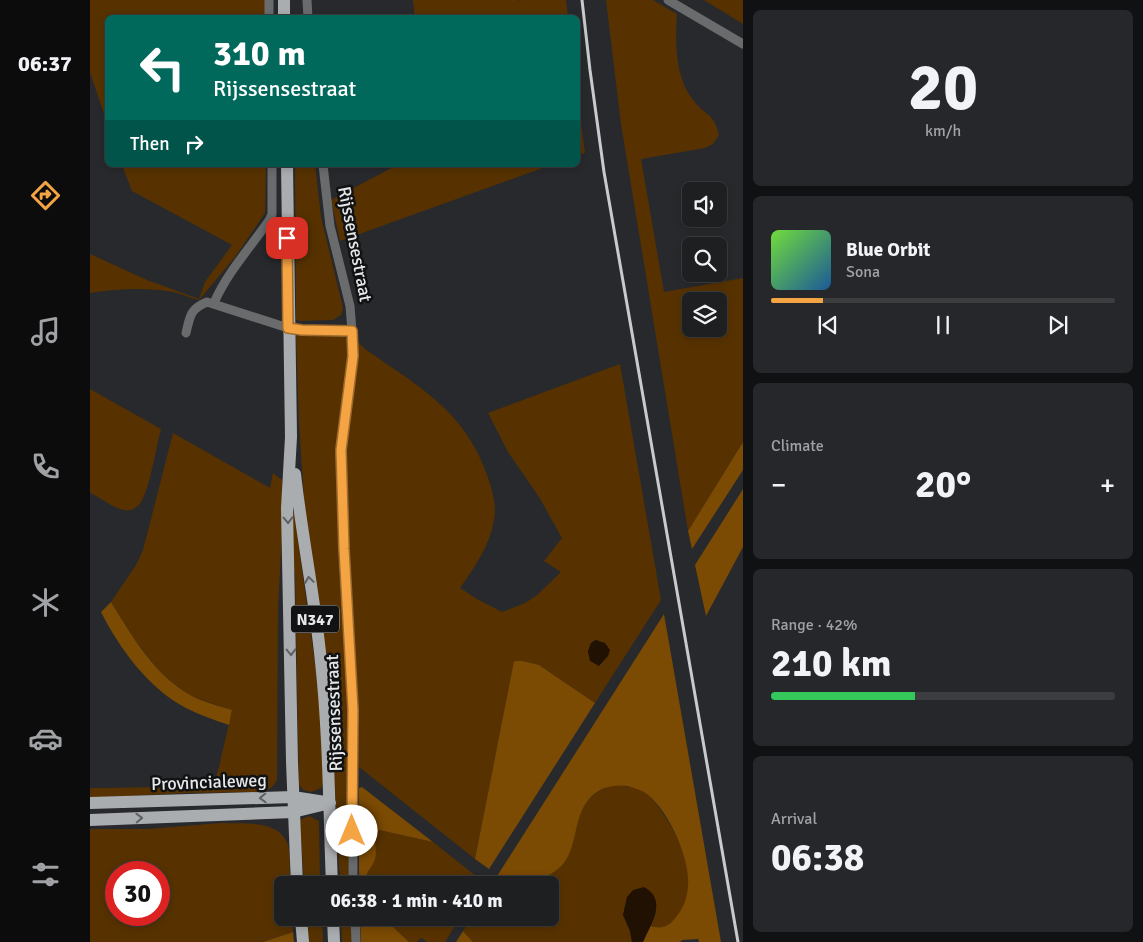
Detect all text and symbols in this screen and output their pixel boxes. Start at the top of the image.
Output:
text: 310 m [213,32,306,75]
icon: left [130,35,195,100]
text: 20 [908,48,978,128]
text: 06:37 [18,50,72,77]
text: Rijssensestraat [213,75,356,102]
text: km/h [925,121,961,141]
icon: right [180,130,208,158]
text: Then [130,132,170,156]
icon: directions [28,178,63,213]
map controls [682,182,727,337]
button: sound [682,182,727,227]
street label: Rijssensestraat [333,184,377,304]
pin [266,217,308,259]
icon: arrive [273,224,301,252]
button: search [682,237,727,282]
text: Blue Orbit [846,238,930,262]
text: Sona [846,262,880,282]
button: layers [682,292,727,337]
icon: previous [814,311,842,339]
icon: pause [929,311,957,339]
icon: next [1044,311,1072,339]
icon: music [28,314,63,349]
text: Climate [771,436,824,456]
icon: phone [28,449,63,484]
text: 20° [915,461,971,508]
text: − [771,468,786,502]
text: + [1100,468,1115,502]
one-way arrow [282,517,293,525]
one-way arrow [305,576,315,584]
icon: climate [28,585,63,620]
road number: N347 [291,606,339,632]
text: Range · 42% [771,615,857,635]
text: 210 km [771,640,892,687]
one-way arrow [286,649,296,657]
street label: Rijssensestraat [321,654,347,772]
icon: car [28,721,63,756]
street label: Provincialeweg [151,769,267,795]
one-way arrow [259,793,266,803]
position arrow [325,804,377,856]
text: Arrival [771,809,817,829]
one-way arrow [135,813,143,823]
text: 06:38 [771,834,864,881]
icon: filters [28,857,63,892]
speed limit sign: 30 [105,861,170,926]
text: 06:38 · 1 min · 410 m [330,889,503,913]

